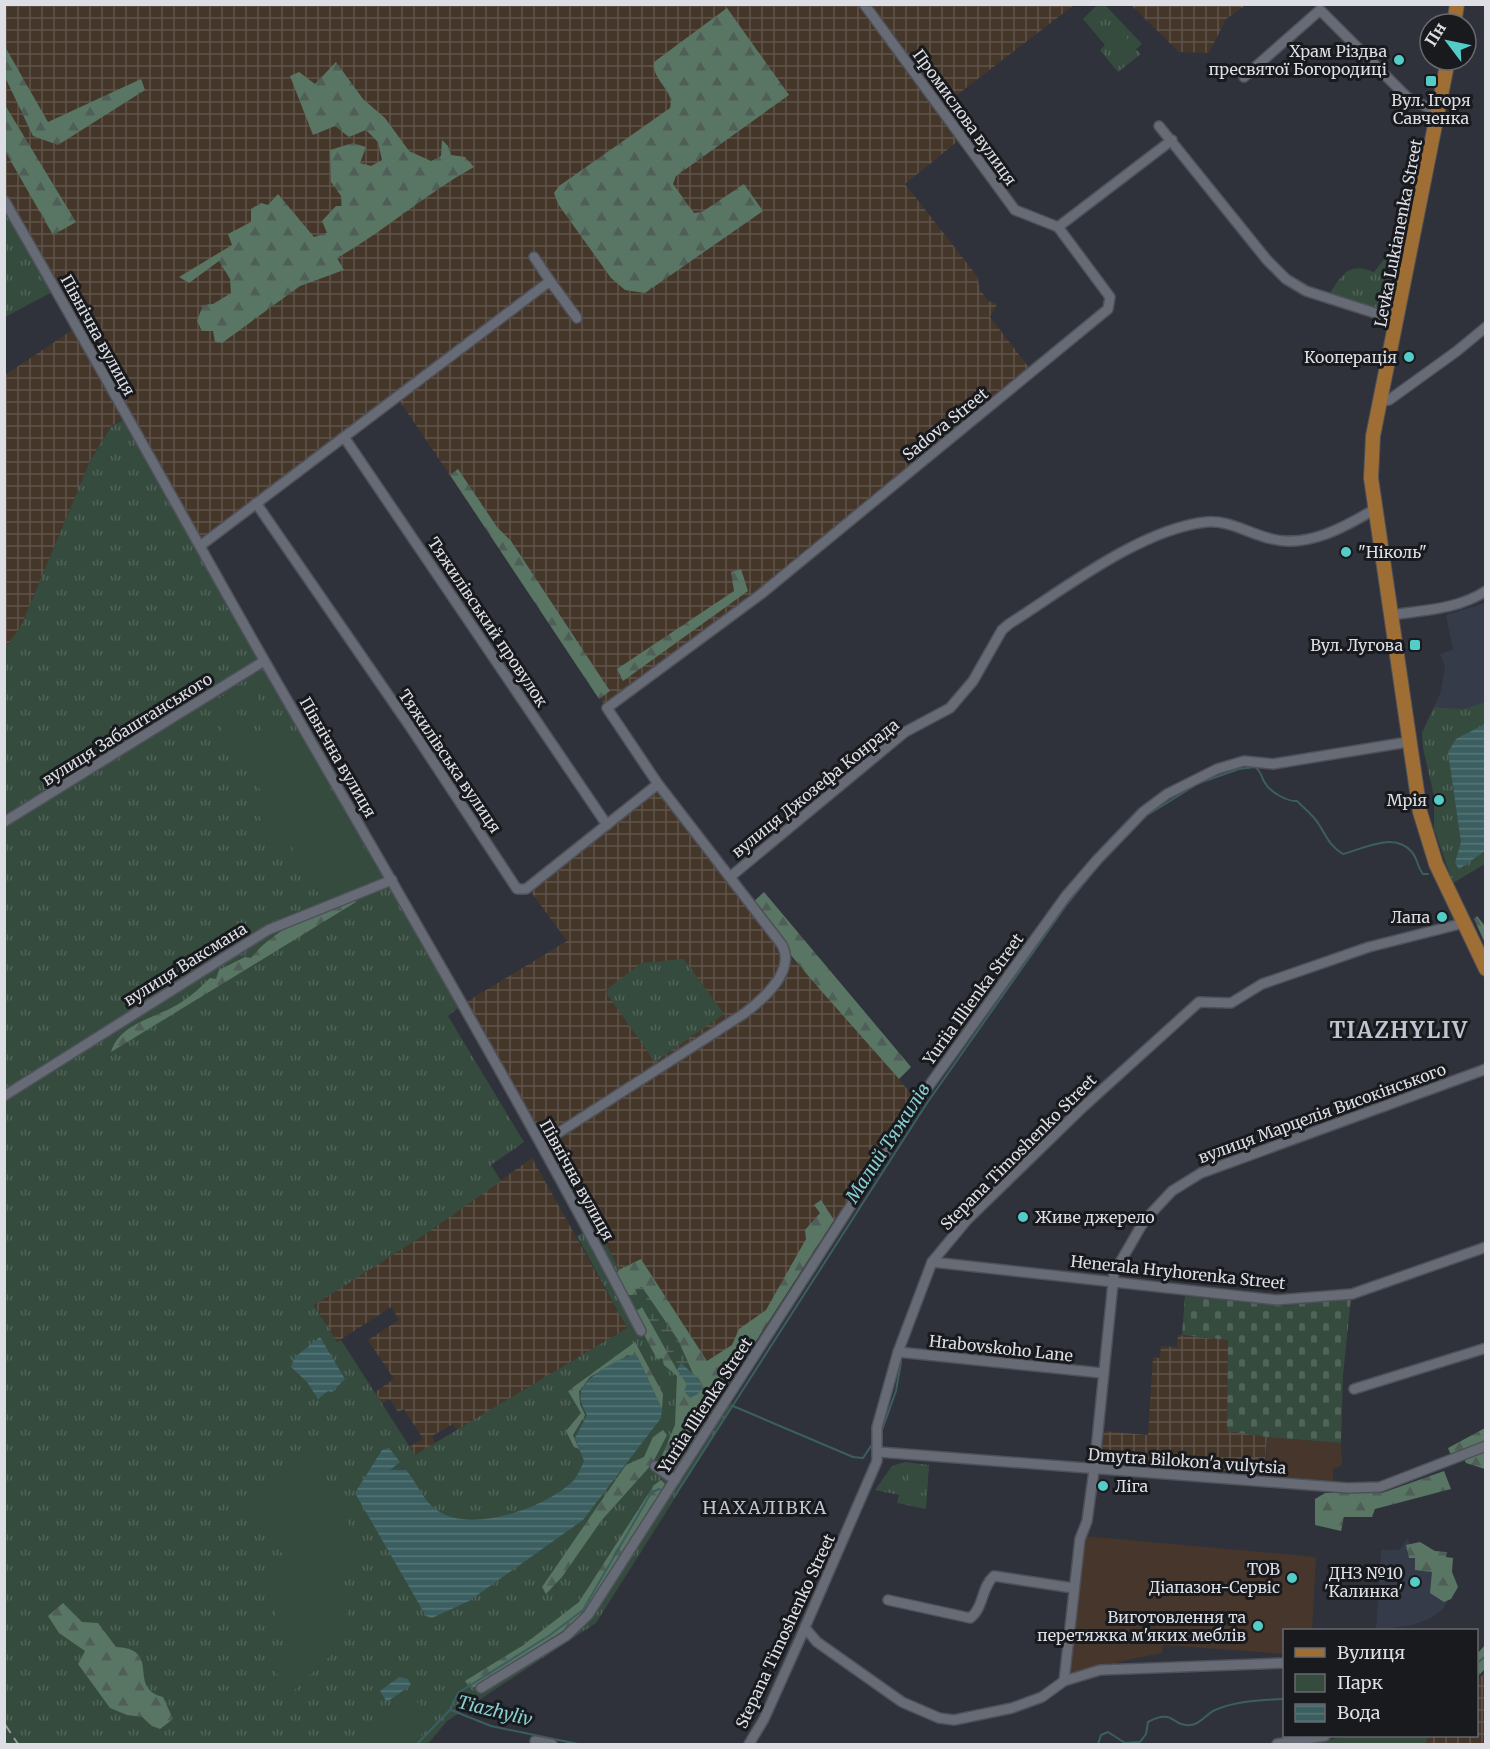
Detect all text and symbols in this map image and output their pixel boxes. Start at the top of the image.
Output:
north arrow [1418,12,1478,72]
text: Пн [1420,19,1450,50]
place label: Храм Різдва пресвятої Богородиці [1208,41,1387,79]
street label: Промислова вулиця [909,45,1021,189]
marker: Храм Різдва пресвятої Богородиці [1392,53,1406,67]
marker: Вул. Ігоря Савченка [1424,74,1438,88]
place label: Вул. Ігоря Савченка [1391,90,1471,128]
street label: Levka Lukianenka Street [1370,136,1426,329]
street label: Північна вулиця [56,271,140,399]
place label: Кооперація [1304,347,1397,367]
marker: Кооперація [1402,350,1416,364]
street label: Sadova Street [898,383,993,465]
street label: Тяжилівський провулок [424,533,552,711]
place label: "Ніколь" [1358,542,1427,562]
marker: "Ніколь" [1339,545,1353,559]
place label: Вул. Лугова [1310,635,1403,655]
marker: Вул. Лугова [1408,638,1422,652]
street label: вулиця Забаштанського [38,668,216,790]
street label: Тяжилівська вулиця [395,685,505,837]
street label: Північна вулиця [295,693,381,821]
street label: вулиця Джозефа Конрада [727,714,903,862]
place label: Мрія [1387,790,1427,810]
marker: Мрія [1432,793,1446,807]
place label: Лапа [1391,907,1430,927]
marker: Лапа [1435,910,1449,924]
street label: вулиця Ваксмана [120,918,251,1010]
street label: Yuriia Illienka Street [918,929,1028,1069]
district label: TIAZHYLIV [1329,1016,1469,1044]
street label: вулиця Марцелія Високінського [1195,1059,1449,1167]
street label: Stepana Timoshenko Street [936,1069,1101,1234]
water label: Малий Тяжилів [840,1078,935,1208]
street label: Північна вулиця [535,1116,619,1244]
place label: Живе джерело [1035,1207,1155,1227]
marker: Живе джерело [1016,1210,1030,1224]
street label: Henerala Hryhorenka Street [1070,1251,1287,1293]
street label: Hrabovskoho Lane [928,1330,1074,1366]
street label: Yuriia Illienka Street [653,1333,757,1477]
street label: Dmytra Bilokon'a vulytsia [1087,1444,1287,1478]
place label: Ліга [1115,1476,1149,1496]
marker: Ліга [1096,1479,1110,1493]
district label: НАХАЛІВКА [702,1496,828,1519]
street label: Stepana Timoshenko Street [731,1530,839,1731]
place label: ТОВ Діапазон-Сервіс [1149,1559,1280,1597]
place label: ДНЗ №10 'Калинка' [1324,1563,1403,1601]
marker: ТОВ Діапазон-Сервіс [1285,1571,1299,1585]
marker: ДНЗ №10 'Калинка' [1408,1575,1422,1589]
place label: Виготовлення та перетяжка м'яких меблів [1037,1607,1246,1645]
marker: Виготовлення та перетяжка м'яких меблів [1251,1619,1265,1633]
legend [1283,1629,1478,1737]
text: Вулиця [1337,1641,1405,1664]
text: Парк [1337,1671,1383,1694]
water label: Tiazhyliv [455,1690,535,1731]
text: Вода [1337,1701,1381,1724]

